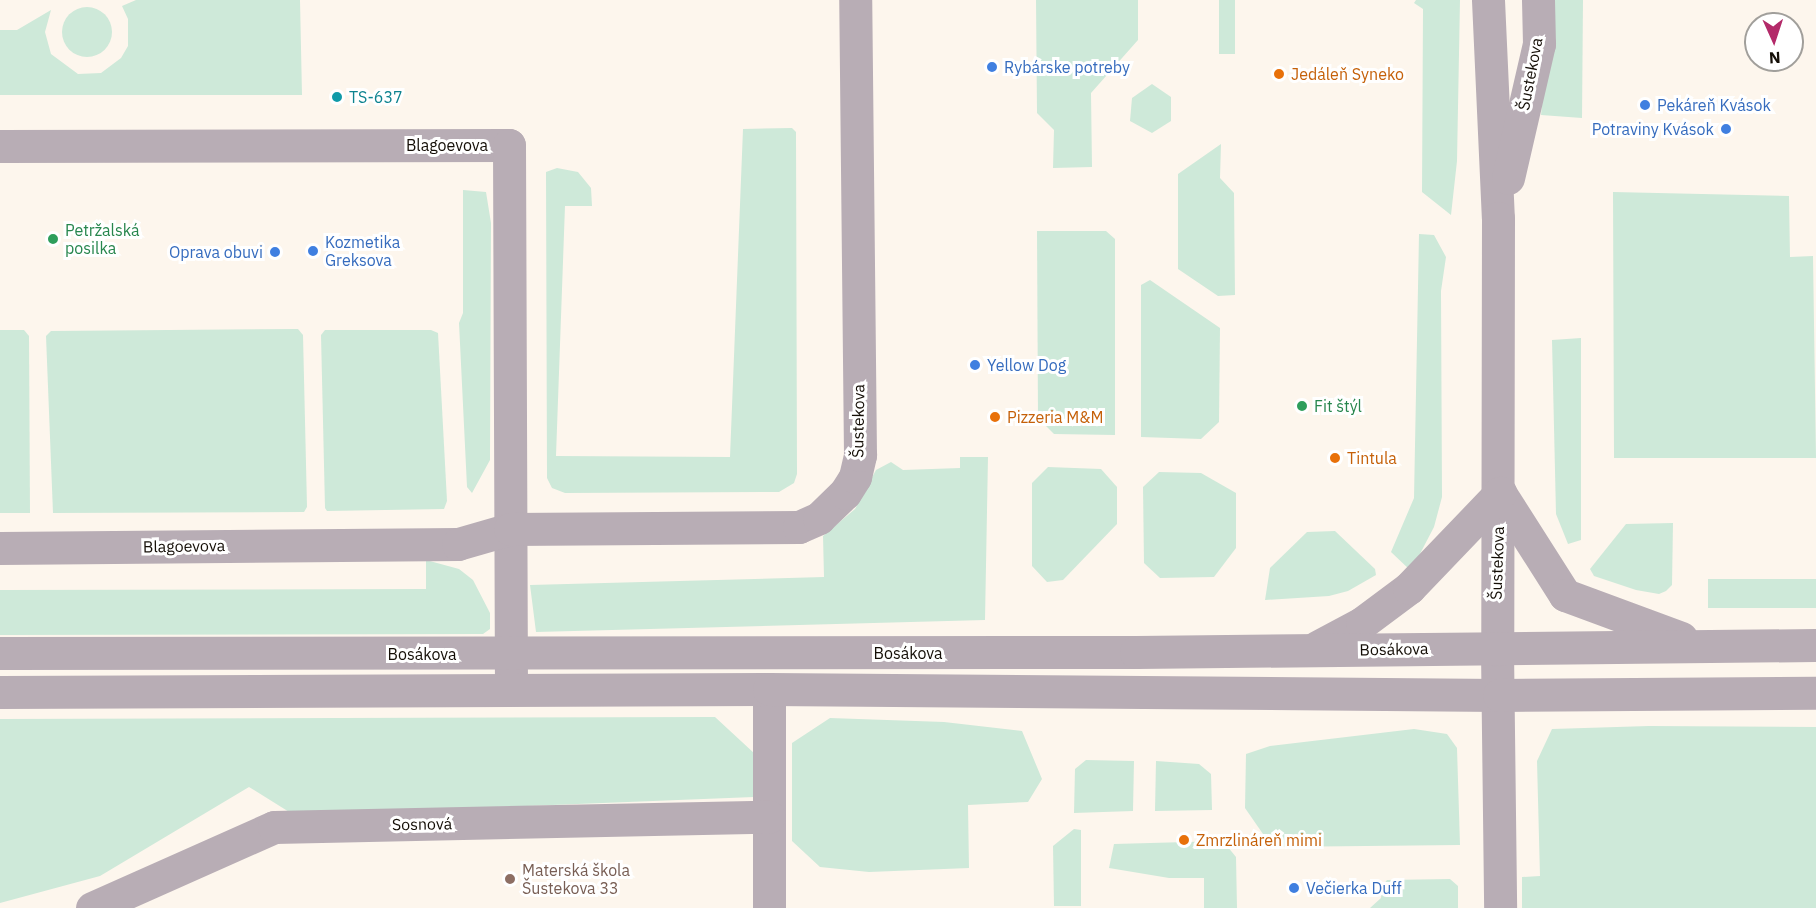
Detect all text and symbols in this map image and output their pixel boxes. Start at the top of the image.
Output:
north arrow [1744,12,1804,72]
street label: Šustekova [1514,36,1546,112]
text: N [1769,48,1781,68]
place label: Rybárske potreby [1004,57,1130,77]
marker: Rybárske potreby [985,60,999,74]
place label: Jedáleň Syneko [1291,64,1404,84]
marker: Jedáleň Syneko [1272,67,1286,81]
place label: TS-637 [349,87,403,107]
marker: TS-637 [330,90,344,104]
place label: Pekáreň Kvások [1657,95,1771,115]
marker: Pekáreň Kvások [1638,98,1652,112]
place label: Potraviny Kvások [1592,119,1714,139]
marker: Potraviny Kvások [1719,122,1733,136]
street label: Blagoevova [406,135,488,155]
place label: Petržalská posilka [65,220,140,258]
marker: Petržalská posilka [46,232,60,246]
place label: Kozmetika Greksova [325,232,400,270]
place label: Oprava obuvi [169,242,263,262]
marker: Kozmetika Greksova [306,244,320,258]
marker: Oprava obuvi [268,245,282,259]
place label: Yellow Dog [987,355,1066,375]
marker: Yellow Dog [968,358,982,372]
street label: Šustekova [848,384,868,458]
place label: Fit štýl [1314,396,1362,416]
marker: Fit štýl [1295,399,1309,413]
place label: Pizzeria M&M [1007,407,1103,427]
marker: Pizzeria M&M [988,410,1002,424]
place label: Tintula [1347,448,1397,468]
marker: Tintula [1328,451,1342,465]
street label: Šustekova [1486,526,1508,600]
street label: Blagoevova [143,536,225,556]
street label: Bosákova [1359,639,1429,659]
street label: Bosákova [873,643,943,663]
street label: Bosákova [387,644,457,664]
street label: Sosnová [392,814,452,834]
place label: Zmrzlináreň mimi [1196,830,1322,850]
marker: Zmrzlináreň mimi [1177,833,1191,847]
place label: Materská škola Šustekova 33 [522,860,630,898]
marker: Materská škola Šustekova 33 [503,872,517,886]
place label: Večierka Duff [1306,878,1402,898]
marker: Večierka Duff [1287,881,1301,895]

